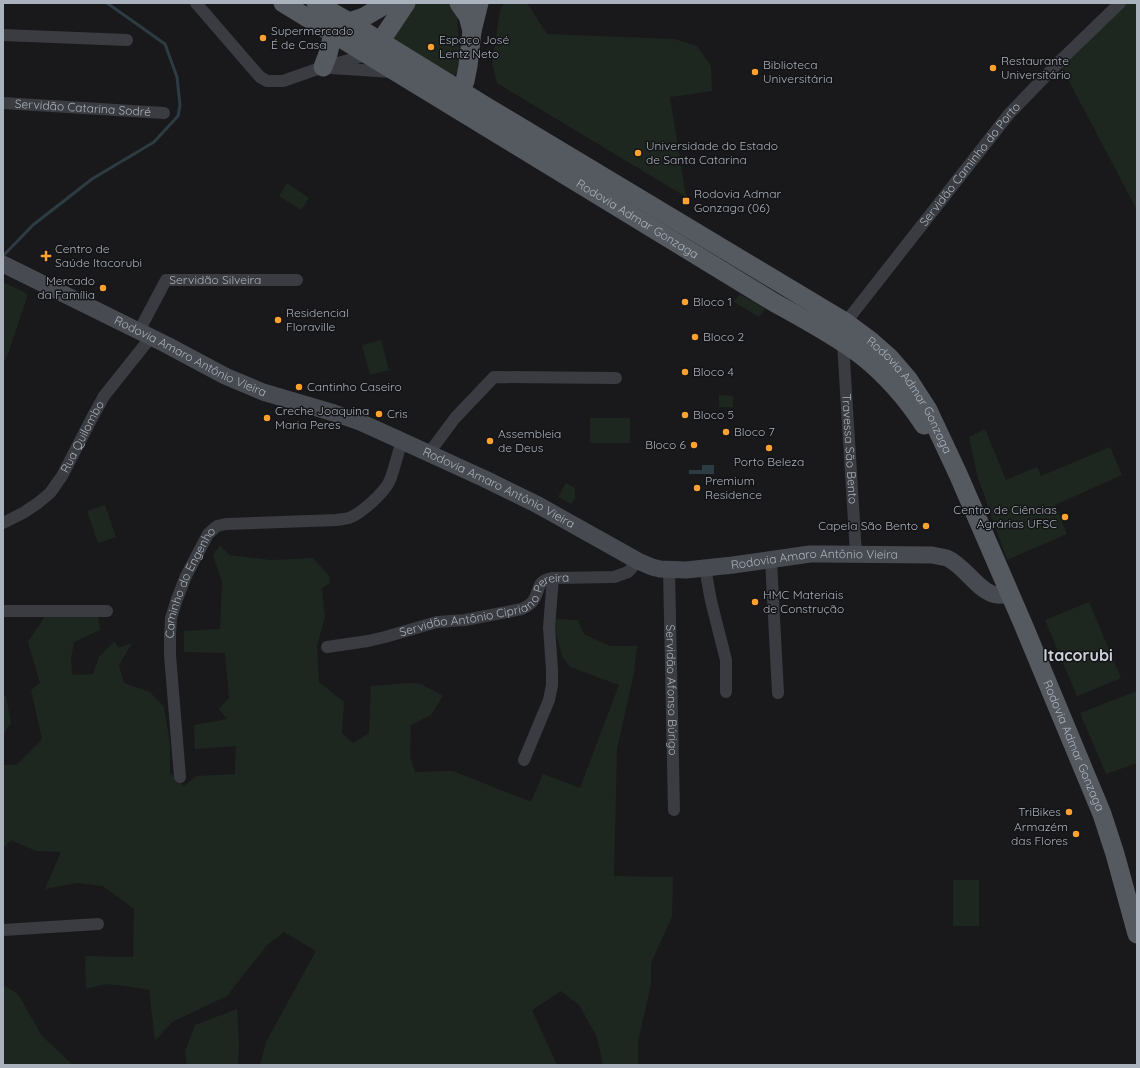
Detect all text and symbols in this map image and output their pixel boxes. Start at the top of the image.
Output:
place label: Supermercado É de Casa [271,23,353,52]
place label: Espaço José Lentz Neto [439,32,509,61]
marker: Supermercado É de Casa [258,33,268,43]
marker: Espaço José Lentz Neto [426,42,436,52]
place label: Restaurante Universitário [1001,53,1071,82]
place label: Biblioteca Universitária [763,57,833,86]
marker: Restaurante Universitário [988,63,998,73]
marker: Biblioteca Universitária [750,67,760,77]
street label: Servidão Catarina Sodré [14,96,152,119]
street label: Servidão Caminho do Porto [916,99,1023,229]
place label: Universidade do Estado de Santa Catarina [646,138,778,167]
marker: Universidade do Estado de Santa Catarina [633,148,643,158]
street label: Rodovia Admar Gonzaga [574,176,702,262]
place label: Rodovia Admar Gonzaga (06) [694,186,781,215]
marker: Rodovia Admar Gonzaga (06) [681,196,691,206]
place label: Centro de Saúde Itacorubi [55,241,142,270]
marker: Centro de Saúde Itacorubi [40,250,52,262]
street label: Servidão Silveira [169,272,261,287]
place label: Mercado da Família [37,273,95,302]
marker: Mercado da Família [98,283,108,293]
place label: Bloco 1 [693,294,732,309]
marker: Bloco 1 [680,297,690,307]
place label: Residencial Floraville [286,305,349,334]
street label: Rodovia Amaro Antônio Vieira [112,312,269,400]
marker: Residencial Floraville [273,315,283,325]
place label: Bloco 2 [703,329,744,344]
marker: Bloco 2 [690,332,700,342]
street label: Rodovia Admar Gonzaga [864,333,955,456]
place label: Bloco 4 [693,364,734,379]
marker: Bloco 4 [680,367,690,377]
place label: Cantinho Caseiro [307,379,402,394]
marker: Cantinho Caseiro [294,382,304,392]
street label: Travessa São Bento [839,393,861,504]
street label: Rua Quilombo [57,398,107,475]
place label: Creche Joaquina Maria Peres [275,403,369,432]
place label: Cris [387,406,408,421]
place label: Bloco 5 [693,407,734,422]
marker: Cris [374,409,384,419]
marker: Bloco 5 [680,410,690,420]
marker: Creche Joaquina Maria Peres [262,413,272,423]
place label: Bloco 7 [734,424,775,439]
place label: Assembleia de Deus [498,426,561,455]
marker: Bloco 7 [721,427,731,437]
marker: Assembleia de Deus [485,436,495,446]
place label: Bloco 6 [645,437,687,452]
marker: Bloco 6 [689,440,699,450]
marker: Porto Beleza [764,443,774,453]
street label: Rodovia Amaro Antônio Vieira [420,444,578,531]
place label: Porto Beleza [734,454,804,469]
place label: Premium Residence [705,473,762,502]
marker: Premium Residence [692,483,702,493]
place label: Centro de Ciências Agrárias UFSC [953,502,1057,531]
marker: Centro de Ciências Agrárias UFSC [1060,512,1070,522]
place label: Capela São Bento [818,518,918,533]
marker: Capela São Bento [921,521,931,531]
street label: Caminho do Engenho [162,523,218,639]
street label: Rodovia Amaro Antônio Vieira [730,546,898,572]
street label: Servidão Antônio Cipriano Pereira [397,570,569,640]
place label: HMC Materiais de Construção [763,587,844,616]
marker: HMC Materiais de Construção [750,597,760,607]
street label: Servidão Afonso Búrigo [663,624,681,756]
district label: Itacorubi [1043,645,1113,665]
street label: Rodovia Admar Gonzaga [1040,678,1108,813]
place label: TriBikes [1018,804,1061,819]
marker: TriBikes [1064,807,1074,817]
place label: Armazém das Flores [1011,819,1068,848]
marker: Armazém das Flores [1071,829,1081,839]

